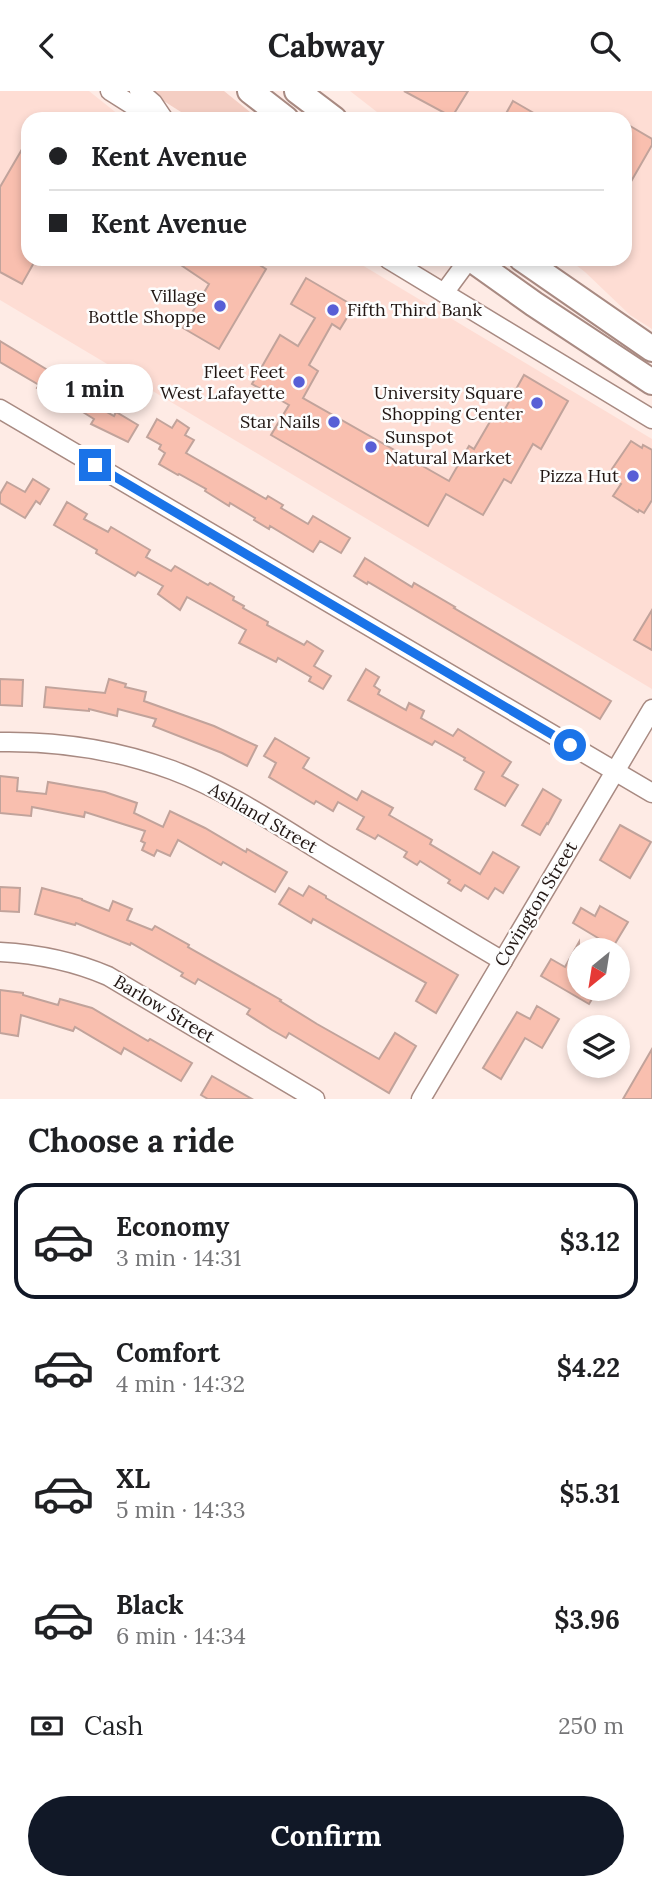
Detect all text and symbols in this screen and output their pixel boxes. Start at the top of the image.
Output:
text: Cabway [268,25,384,66]
icon: back [28,27,66,65]
icon: search [586,27,624,65]
text: Kent Avenue [91,140,247,173]
text: Kent Avenue [91,207,247,240]
place label: Village Bottle Shoppe [88,284,206,328]
marker: Village Bottle Shoppe [212,298,228,314]
place label: Fifth Third Bank [347,298,483,321]
marker: Fifth Third Bank [325,302,341,318]
place label: Fleet Feet West Lafayette [160,360,285,404]
callout: 1 min [37,363,153,413]
text: 1 min [66,374,124,403]
marker: Fleet Feet West Lafayette [291,374,307,390]
place label: University Square Shopping Center [374,381,523,425]
marker: University Square Shopping Center [529,395,545,411]
place label: Star Nails [240,410,320,433]
marker: Star Nails [326,414,342,430]
place label: Sunspot Natural Market [385,425,512,469]
marker: Sunspot Natural Market [363,439,379,455]
route end [79,449,111,481]
place label: Pizza Hut [539,464,619,487]
marker: Pizza Hut [625,468,641,484]
route start [554,729,586,761]
street label: Ashland Street [204,777,322,858]
street label: Covington Street [489,837,582,971]
north arrow [567,938,630,1001]
map controls [567,938,630,1078]
street label: Barlow Street [110,969,219,1048]
button: layers [567,1015,630,1078]
text: Choose a ride [28,1120,235,1161]
icon: car [32,1210,95,1273]
text: Economy [116,1210,229,1243]
text: $3.12 [560,1225,620,1258]
text: 3 min · 14:31 [116,1243,241,1272]
icon: car [32,1336,95,1399]
text: Comfort [116,1336,220,1369]
text: $4.22 [557,1351,620,1384]
text: 4 min · 14:32 [116,1369,245,1398]
icon: car [32,1462,95,1525]
text: XL [116,1462,150,1495]
text: $5.31 [559,1477,620,1510]
text: 5 min · 14:33 [116,1495,246,1524]
icon: car [32,1588,95,1651]
text: Black [116,1588,184,1621]
text: $3.96 [554,1603,620,1636]
text: 6 min · 14:34 [116,1621,246,1650]
icon: cash [28,1707,66,1745]
text: Cash [84,1709,143,1742]
text: 250 m [558,1711,624,1740]
button: Confirm [28,1796,624,1876]

